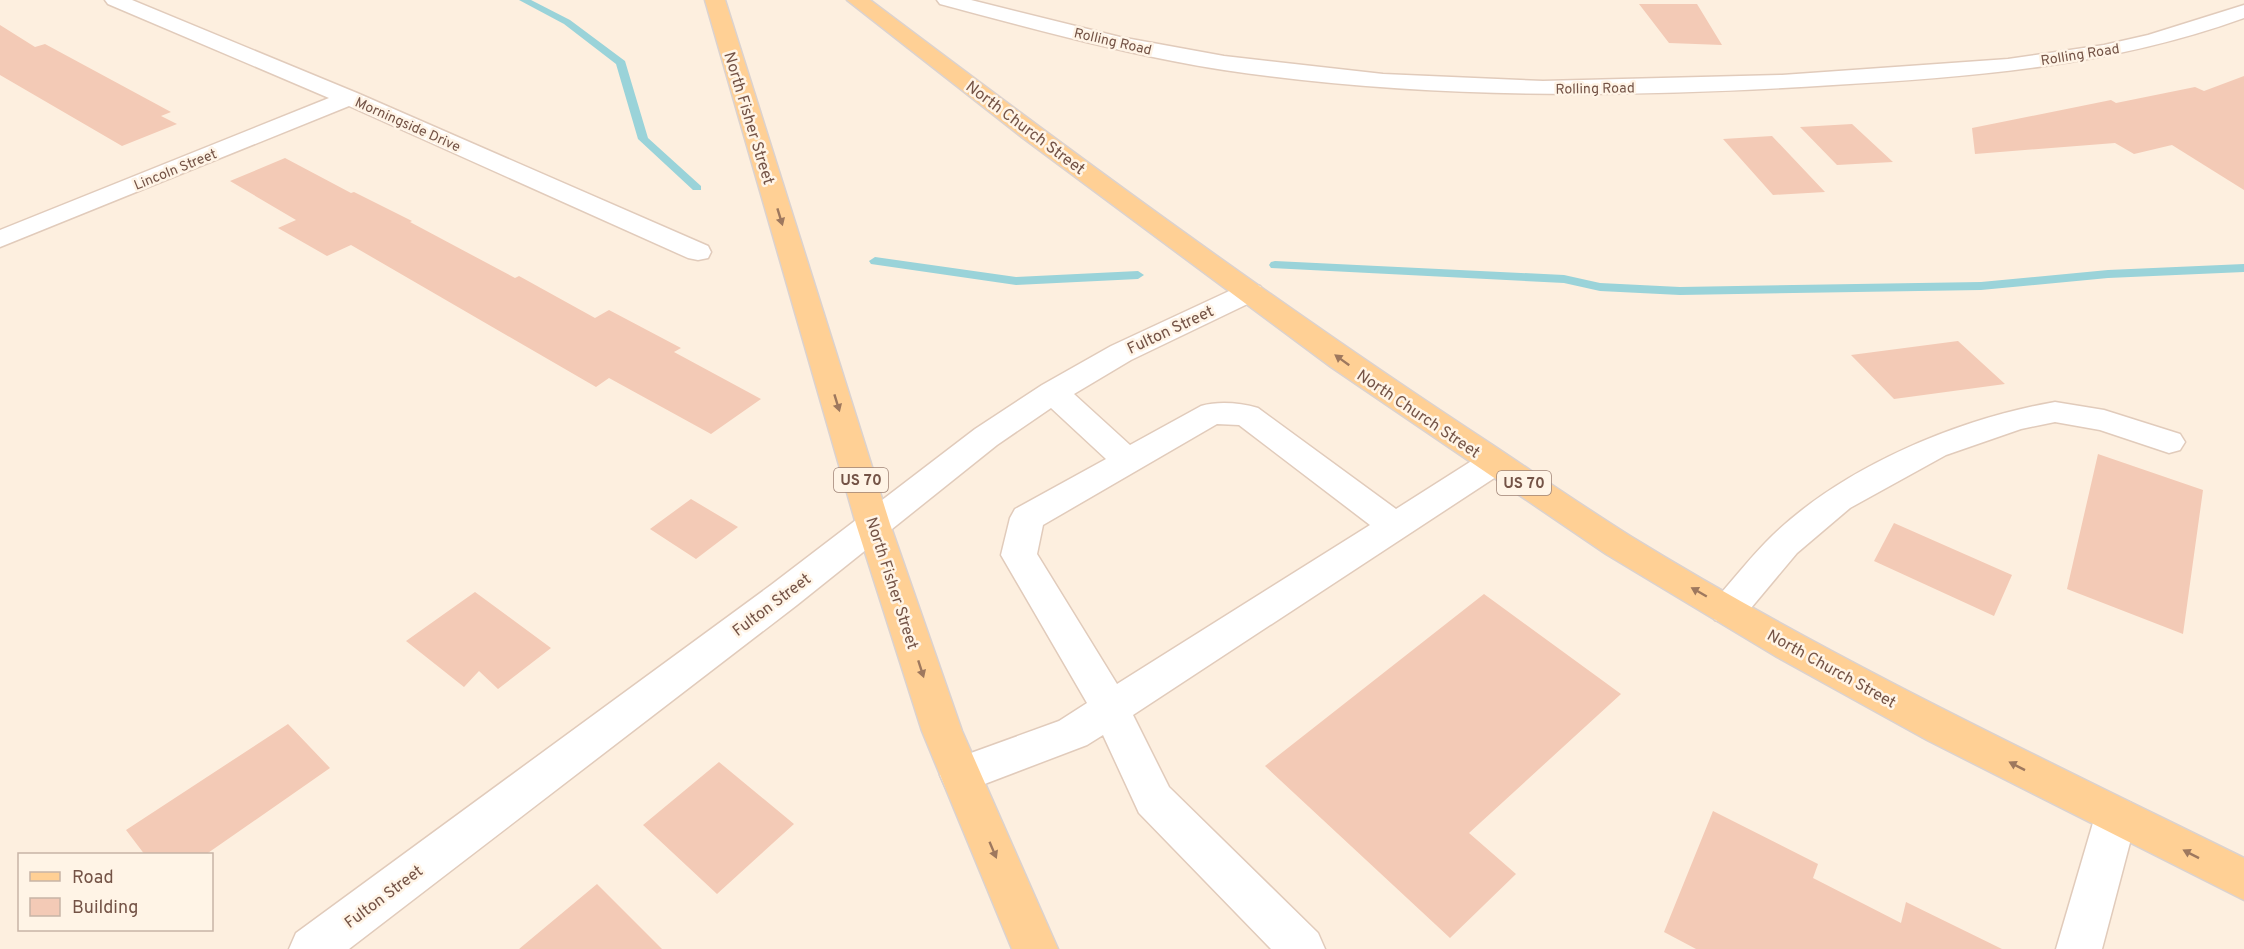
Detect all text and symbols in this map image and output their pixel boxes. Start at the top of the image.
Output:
street label: Rolling Road [1072,25,1153,60]
street label: Rolling Road [2040,41,2121,70]
street label: North Fisher Street [718,50,778,187]
street label: North Church Street [961,77,1088,180]
street label: Rolling Road [1555,80,1635,99]
street label: Morningside Drive [352,94,463,156]
street label: Lincoln Street [132,146,219,195]
one-way arrow [776,208,785,226]
street label: Fulton Street [1124,302,1217,360]
one-way arrow [1334,355,1350,366]
street label: North Church Street [1352,366,1483,463]
one-way arrow [833,394,842,412]
road number: US 70 [834,468,888,492]
road number: US 70 [1497,471,1551,495]
street label: North Fisher Street [860,515,922,652]
street label: Fulton Street [729,570,815,642]
one-way arrow [1691,587,1707,598]
street label: North Church Street [1763,626,1899,713]
one-way arrow [917,660,927,678]
one-way arrow [2009,761,2026,771]
one-way arrow [988,842,998,860]
one-way arrow [2183,849,2200,859]
legend [18,853,213,931]
street label: Fulton Street [341,862,427,934]
text: Road [72,867,114,890]
text: Building [72,897,138,920]

